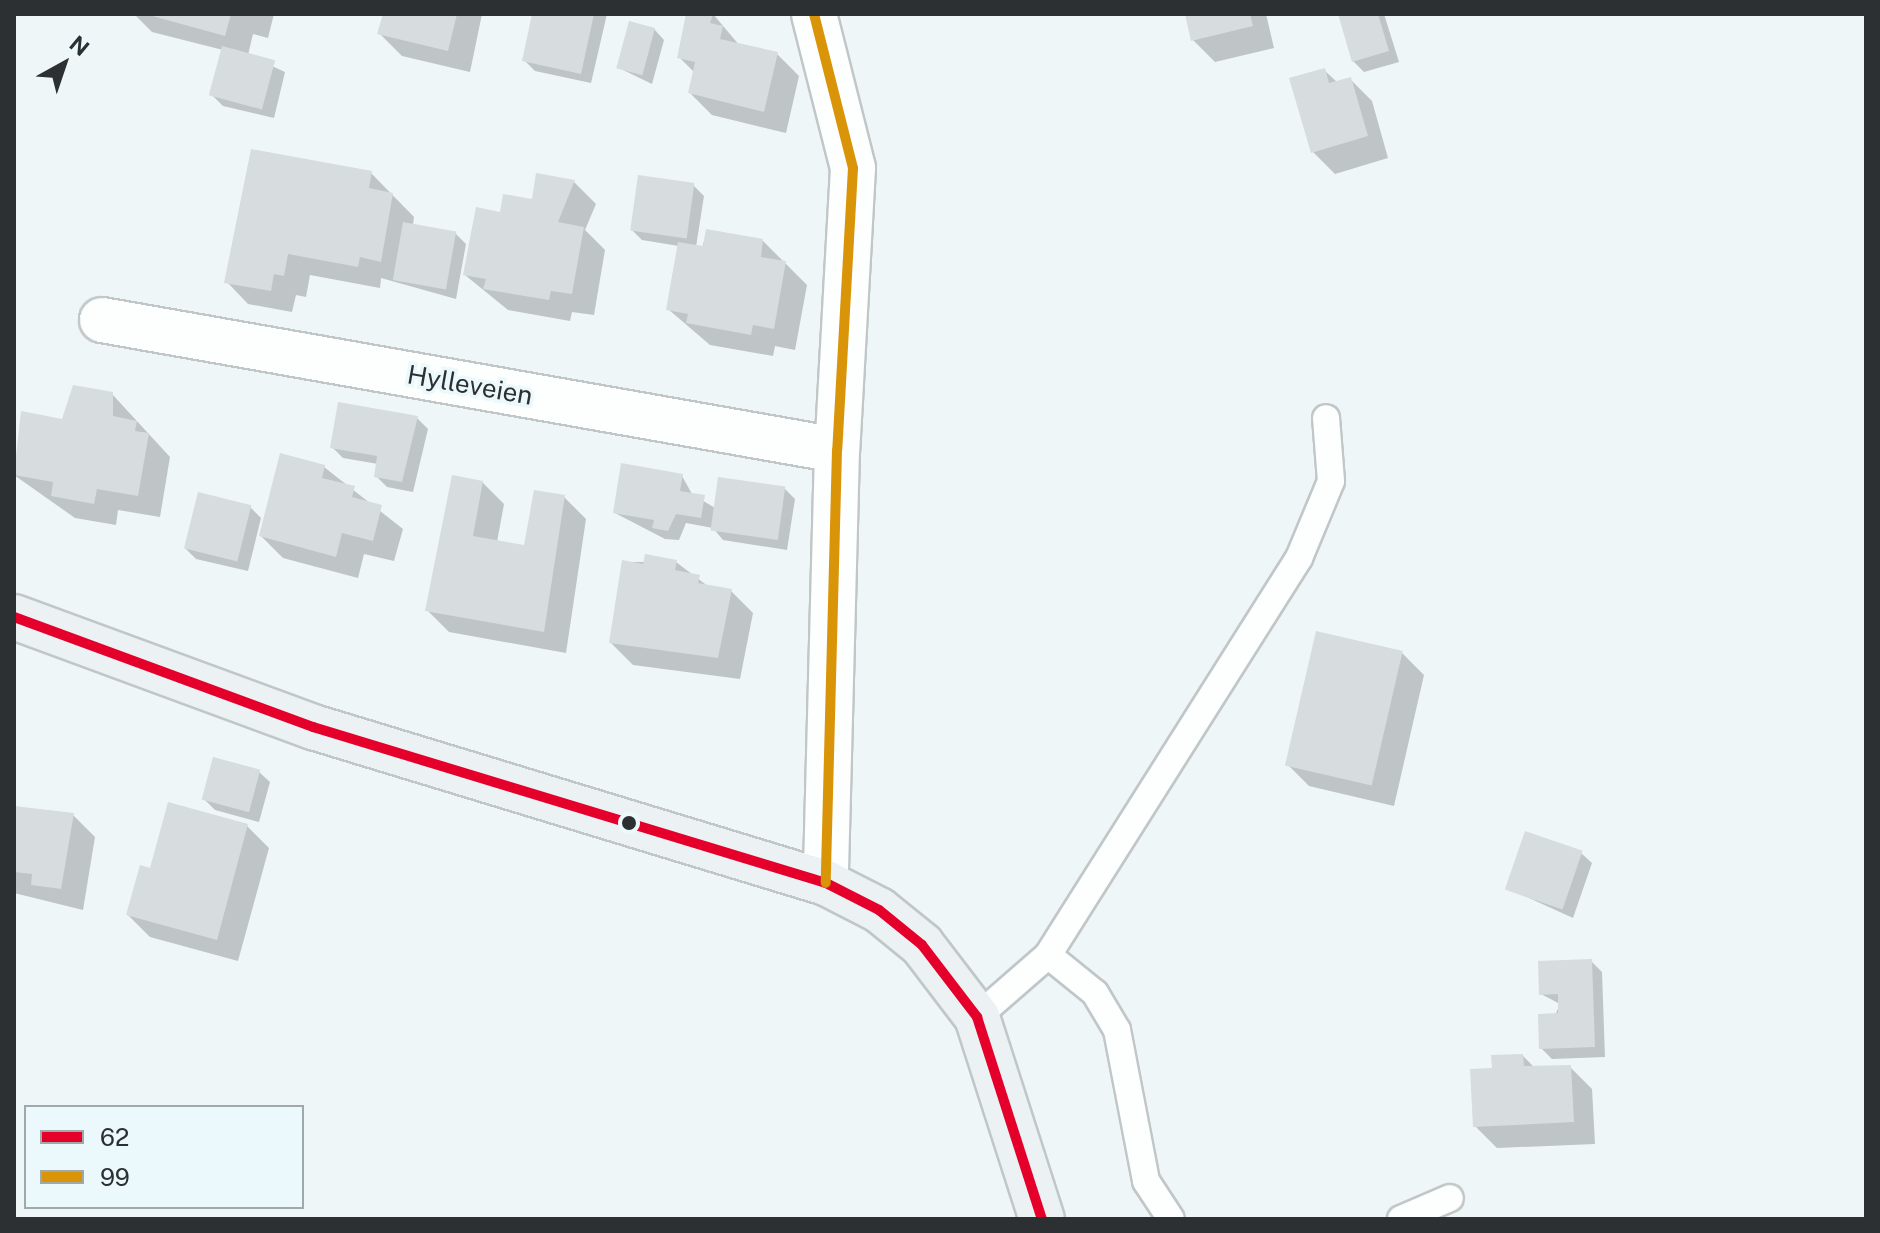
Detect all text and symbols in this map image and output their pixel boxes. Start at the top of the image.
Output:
north arrow [24,24,104,104]
text: N [64,30,94,61]
street label: Hylleveien [405,359,535,411]
unlabelled marker [621,815,637,831]
legend [24,1105,304,1209]
text: 62 [100,1123,129,1151]
text: 99 [100,1163,130,1191]

